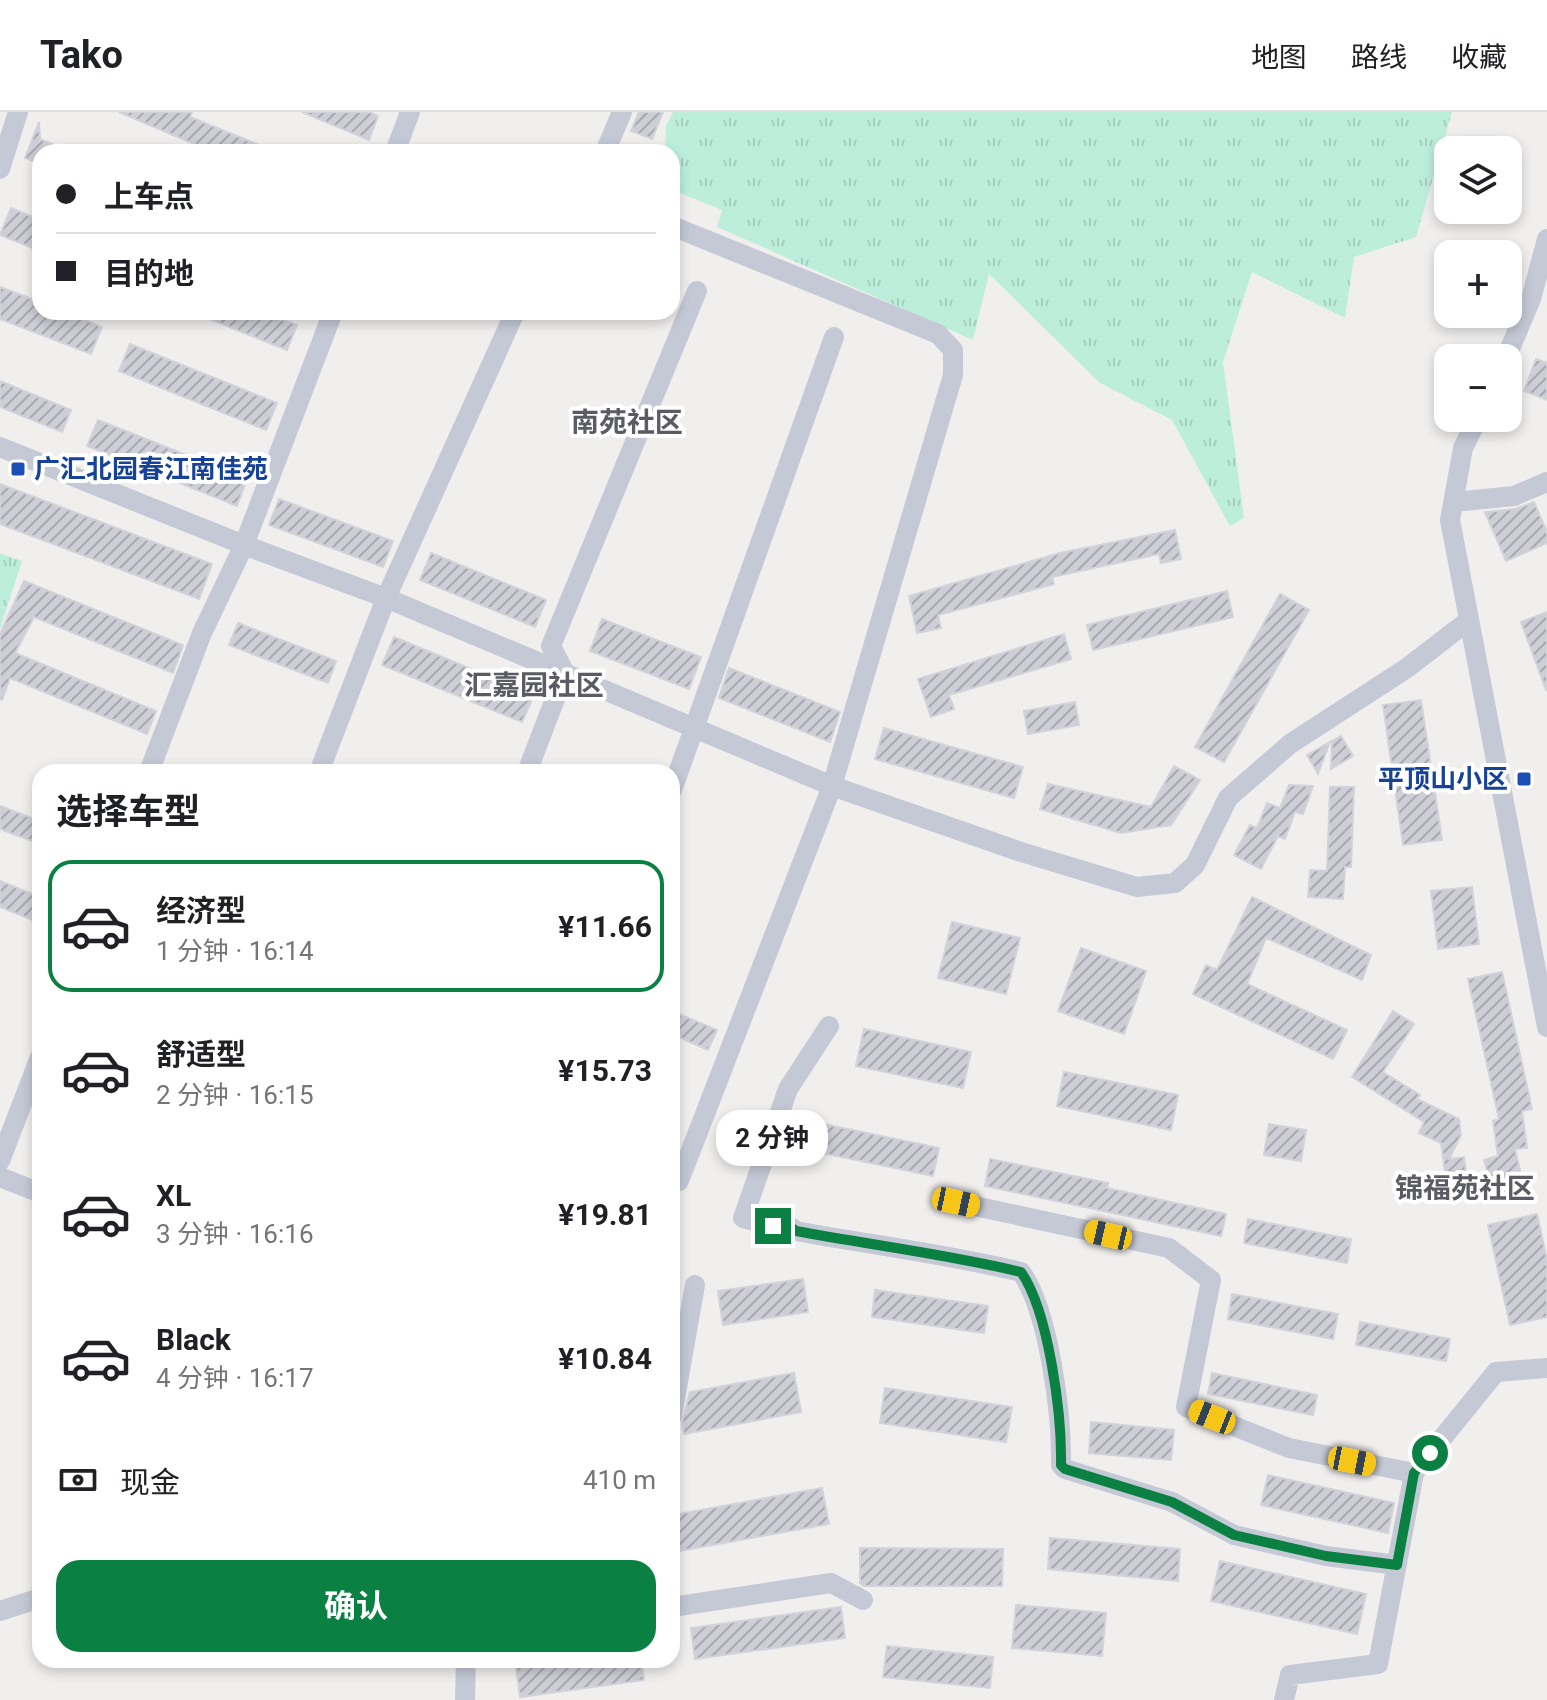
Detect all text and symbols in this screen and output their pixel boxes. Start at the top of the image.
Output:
text: Tako [40,33,123,77]
text: 地图 [1251,41,1307,74]
text: 路线 [1351,41,1407,74]
text: 收藏 [1451,41,1507,74]
map controls [1434,136,1522,432]
button: layers [1434,136,1522,224]
text: 上车点 [104,179,194,214]
button: + [1434,240,1522,328]
text: 目的地 [104,256,194,291]
button: − [1434,344,1522,432]
district label: 南苑社区 [571,406,683,439]
place label: 广汇北园春江南佳苑 [34,454,268,484]
marker: 广汇北园春江南佳苑 [9,460,27,478]
district label: 汇嘉园社区 [464,669,604,702]
place label: 平顶山小区 [1378,764,1508,794]
marker: 平顶山小区 [1515,770,1533,788]
text: 选择车型 [56,791,200,833]
icon: car [60,890,132,962]
text: 经济型 [156,893,246,928]
text: ¥11.66 [558,909,652,944]
text: 1 分钟 · 16:14 [156,936,314,966]
icon: car [60,1034,132,1106]
text: 舒适型 [156,1037,246,1072]
text: ¥15.73 [558,1053,652,1088]
text: 2 分钟 · 16:15 [156,1080,314,1110]
callout: 2 分钟 [717,1110,829,1166]
text: 2 分钟 [735,1123,809,1153]
district label: 锦福苑社区 [1395,1172,1535,1205]
icon: car [60,1178,132,1250]
text: XL [156,1178,191,1213]
car [930,1185,982,1219]
text: ¥19.81 [558,1197,652,1232]
route end [755,1208,791,1244]
car [1082,1218,1134,1252]
text: 3 分钟 · 16:16 [156,1219,314,1249]
icon: car [60,1322,132,1394]
text: Black [156,1322,231,1357]
text: ¥10.84 [558,1341,652,1376]
text: 4 分钟 · 16:17 [156,1363,314,1393]
car [1185,1397,1239,1437]
route start [1412,1435,1448,1471]
car [1326,1445,1378,1477]
icon: cash [56,1458,100,1502]
text: 现金 [120,1465,180,1500]
text: 410 m [583,1465,656,1495]
button: 确认 [56,1560,656,1652]

